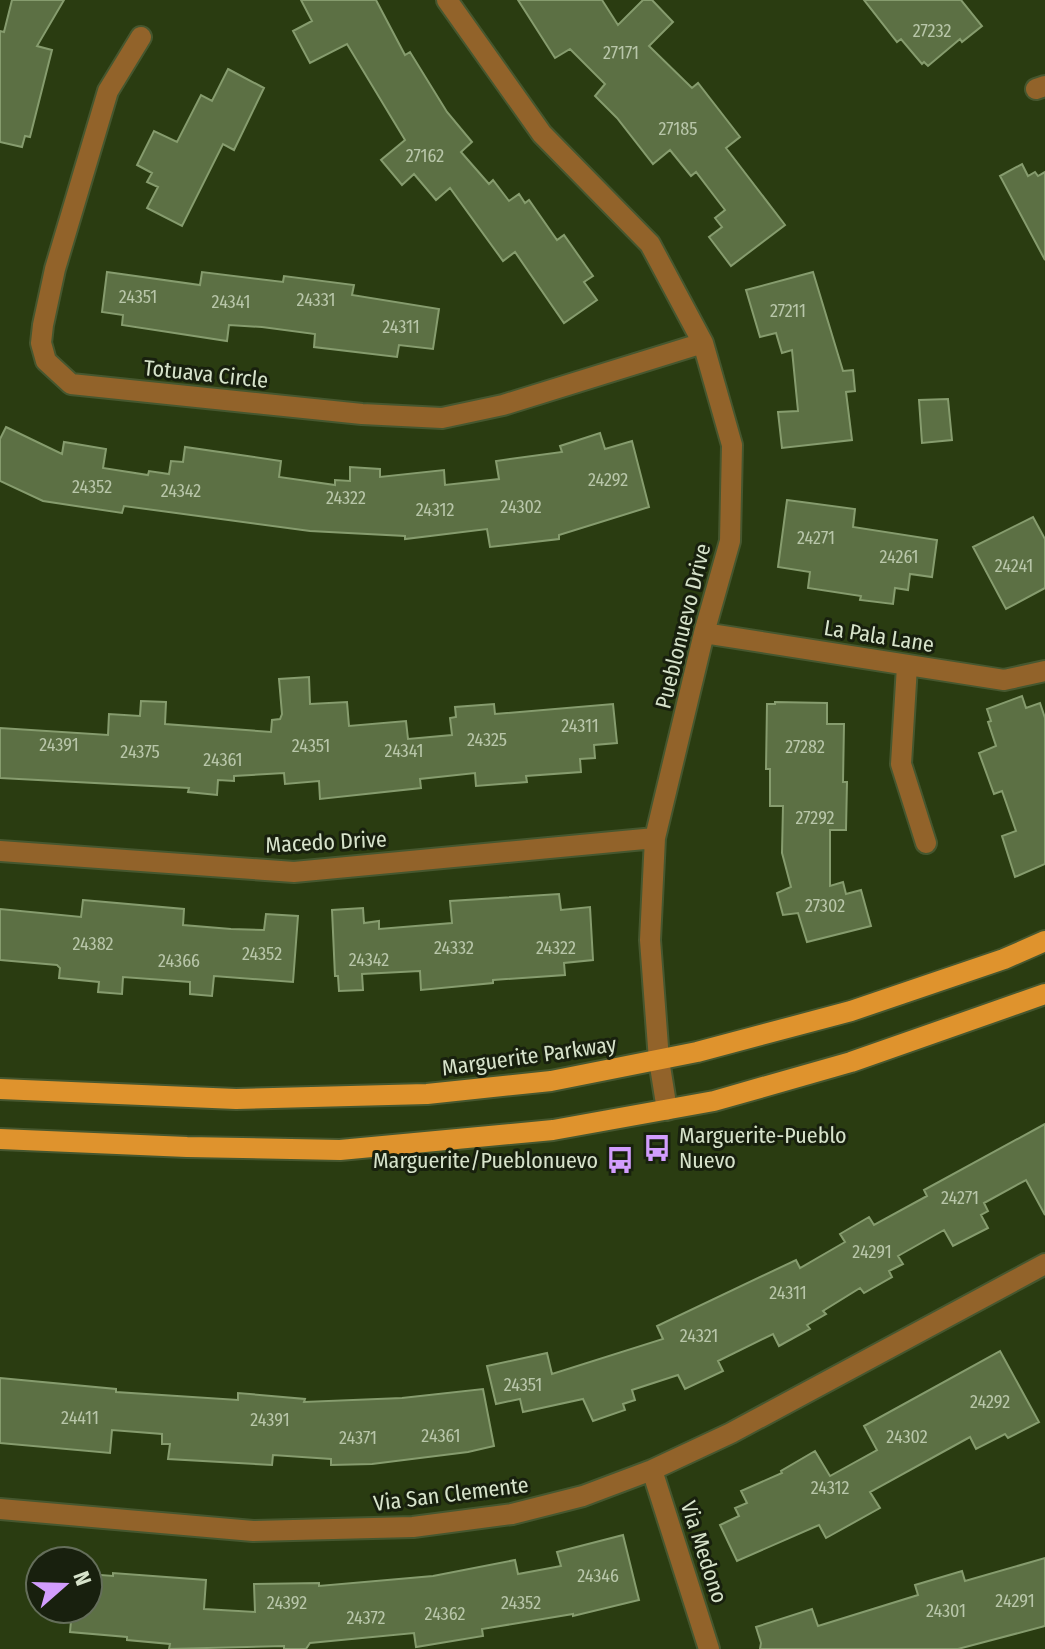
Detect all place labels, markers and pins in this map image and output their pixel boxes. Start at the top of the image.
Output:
place label: Marguerite-Pueblo Nuevo [679,1122,847,1174]
bus stop icon: Marguerite-Pueblo Nuevo [642,1133,672,1163]
bus stop icon: Marguerite/Pueblonuevo [605,1145,635,1175]
place label: Marguerite/Pueblonuevo [373,1147,598,1174]

